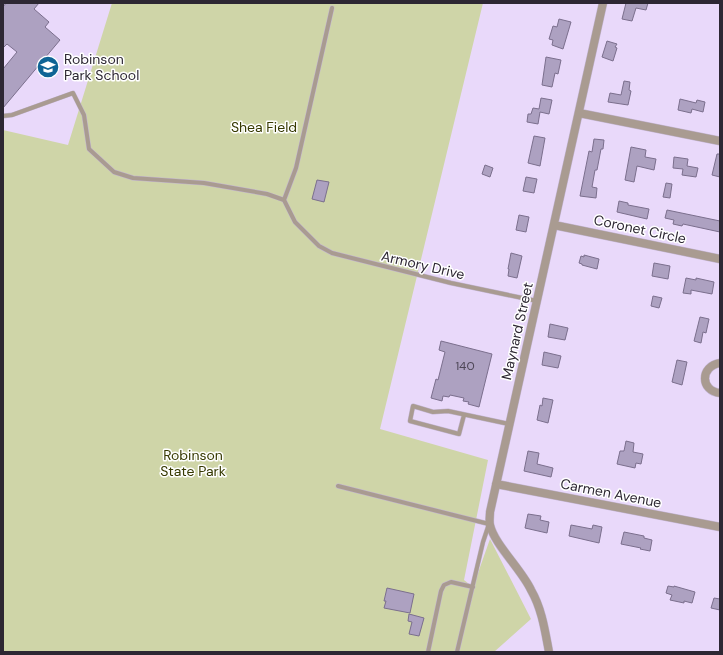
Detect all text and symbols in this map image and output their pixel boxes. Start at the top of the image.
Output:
place label: Robinson Park School [64,50,139,84]
school or university icon: Robinson Park School [35,54,61,80]
park label: Shea Field [231,118,297,136]
street label: Coronet Circle [592,210,688,248]
street label: Armory Drive [380,247,467,283]
street label: Maynard Street [497,280,537,382]
house number: 140 [455,358,475,374]
park label: Robinson State Park [160,446,226,480]
street label: Carmen Avenue [559,474,663,512]

